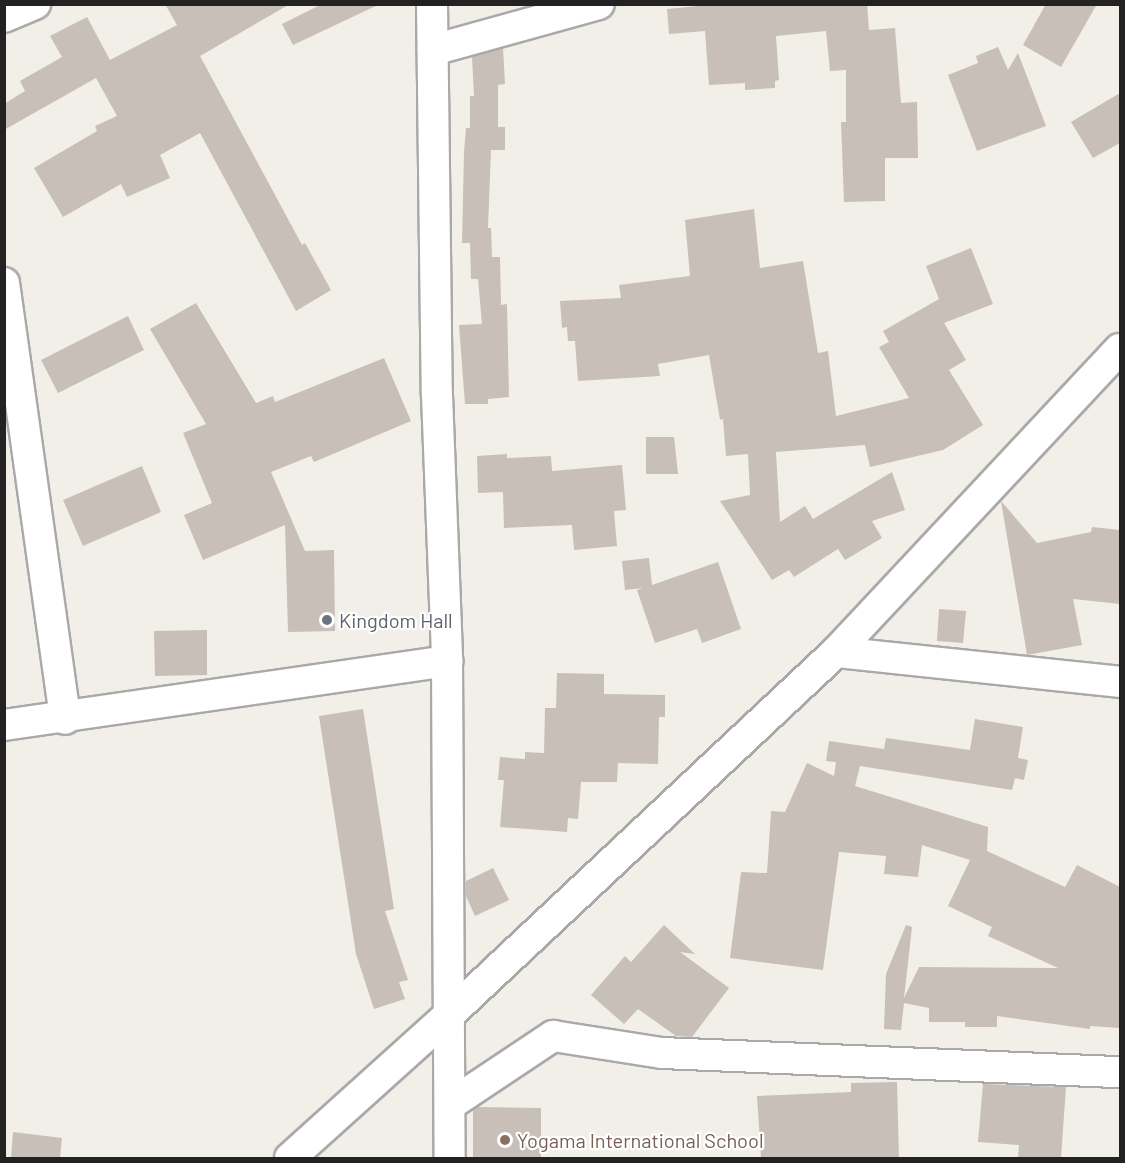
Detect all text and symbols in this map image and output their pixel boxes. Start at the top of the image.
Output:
place label: Kingdom Hall [339,608,453,632]
marker: Kingdom Hall [320,613,334,627]
place label: Yogama International School [517,1128,763,1152]
marker: Yogama International School [498,1133,512,1147]

